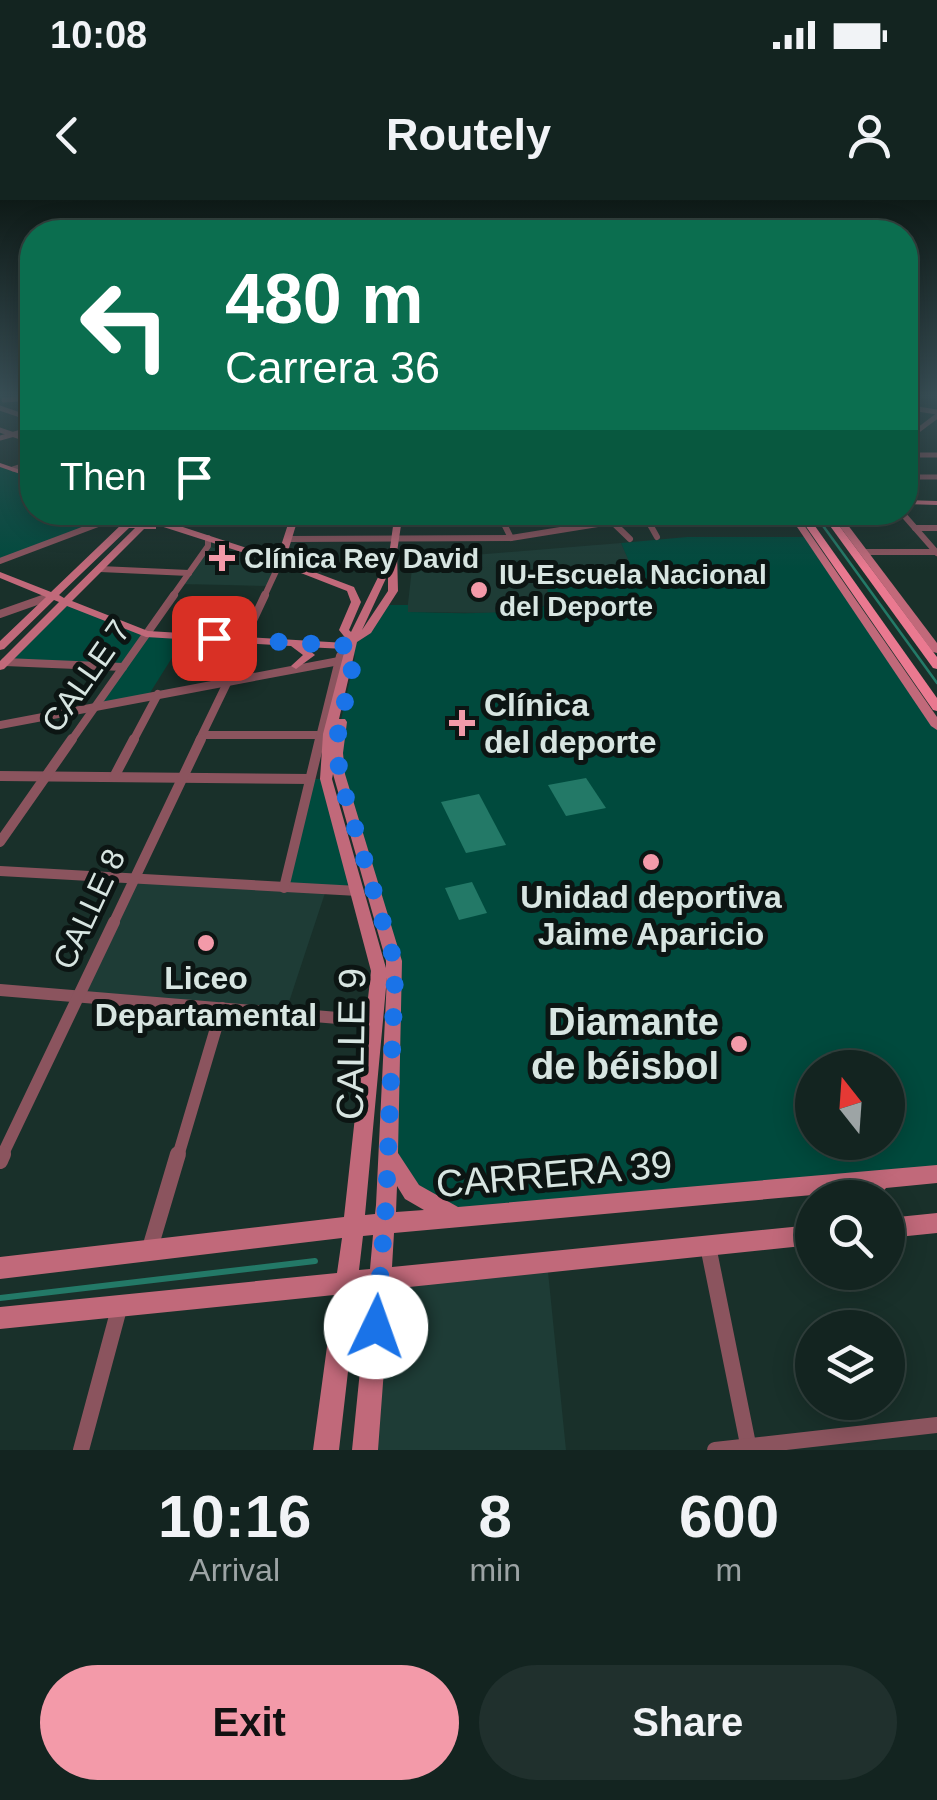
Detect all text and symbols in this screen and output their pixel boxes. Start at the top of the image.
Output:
text: 10:08 [50,14,147,56]
icon: back [40,108,95,163]
icon: person [842,108,897,163]
text: Routely [386,109,551,160]
icon: left [60,260,190,390]
text: 480 m [225,260,423,338]
text: Carrera 36 [225,342,440,393]
icon: arrive [167,450,222,505]
text: Then [60,456,147,498]
place label: Clínica Rey David [244,543,479,574]
marker: Clínica Rey David [209,545,235,571]
place label: IU-Escuela Nacional del Deporte [499,559,767,622]
marker: IU-Escuela Nacional del Deporte [468,579,490,601]
pin [172,596,257,681]
icon: arrive [187,611,242,666]
street label: CALLE 7 [35,613,137,739]
place label: Clínica del deporte [484,687,656,760]
marker: Clínica del deporte [449,710,475,736]
street label: CALLE 8 [46,843,132,975]
marker: Unidad deportiva Jaime Aparicio [640,851,662,873]
place label: Unidad deportiva Jaime Aparicio [520,879,782,952]
marker: Liceo Departamental [195,932,217,954]
place label: Liceo Departamental [95,960,317,1033]
street label: CALLE 9 [329,968,373,1120]
place label: Diamante de béisbol [531,1001,719,1087]
marker: Diamante de béisbol [728,1033,750,1055]
north arrow [795,1050,905,1160]
map controls [795,1050,905,1420]
street label: CARRERA 39 [434,1143,674,1205]
button: search [795,1180,905,1290]
position arrow [324,1275,428,1379]
button: layers [795,1310,905,1420]
text: 10:16 [158,1483,311,1550]
text: 8 [478,1483,512,1550]
text: 600 [679,1483,779,1550]
text: Arrival [189,1552,280,1588]
text: min [469,1552,521,1588]
text: m [716,1552,742,1588]
button: Exit [40,1665,459,1780]
button: Share [479,1665,897,1780]

